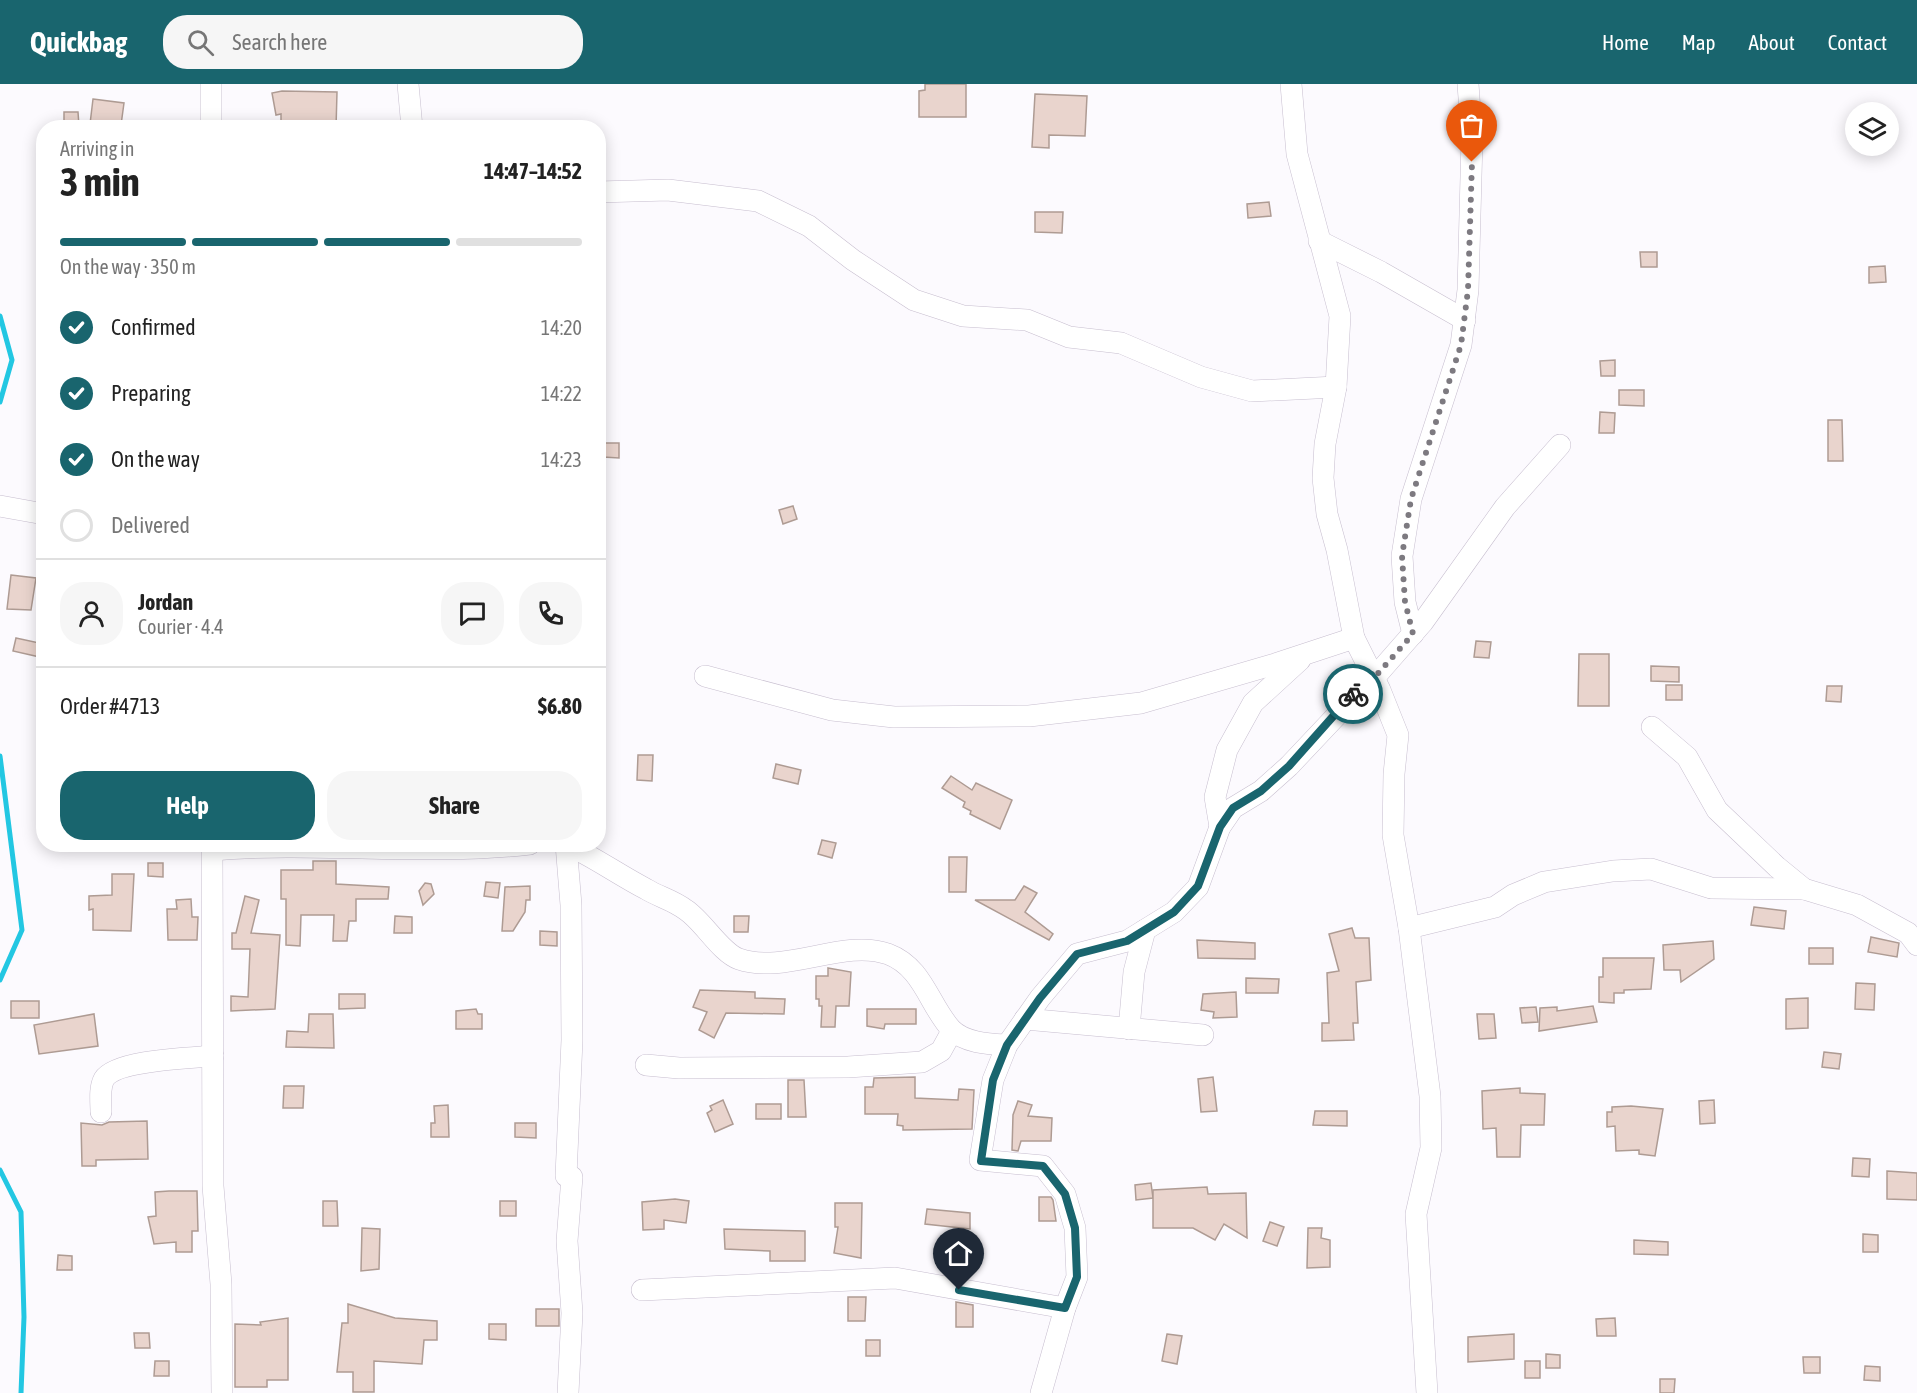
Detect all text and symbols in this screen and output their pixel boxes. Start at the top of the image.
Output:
search box [163,15,583,69]
text: Quickbag [30,26,127,58]
icon: search [184,26,217,59]
text: Search here [232,29,327,55]
text: Home [1602,30,1649,54]
text: Map [1682,30,1716,54]
text: About [1749,30,1795,54]
text: Contact [1828,30,1887,54]
pin [1446,100,1497,162]
map controls [1845,102,1899,156]
button: layers [1845,102,1899,156]
icon: bag [1455,109,1488,142]
text: Arriving in [60,137,134,160]
text: 14:47–14:52 [484,158,582,184]
text: 3 min [60,160,140,204]
text: On the way · 350 m [60,255,196,278]
icon: check [60,311,93,344]
text: Confirmed [111,314,196,340]
text: 14:20 [541,316,582,339]
icon: check [60,377,93,410]
text: Preparing [111,380,191,406]
text: 14:22 [541,382,582,405]
icon: check [60,443,93,476]
text: On the way [111,446,200,472]
text: 14:23 [541,448,582,471]
text: Delivered [111,512,190,538]
button: person [60,582,123,645]
button: chat [441,582,504,645]
button: phone [519,582,582,645]
text: Jordan [138,589,193,615]
text: Courier · 4.4 [138,615,224,638]
courier [1323,664,1383,724]
icon: bike [1337,678,1370,711]
text: Order #4713 [60,693,160,719]
text: $6.80 [538,693,582,719]
button: Help [60,771,315,840]
button: Share [327,771,582,840]
pin [933,1228,984,1290]
icon: home [942,1237,975,1270]

